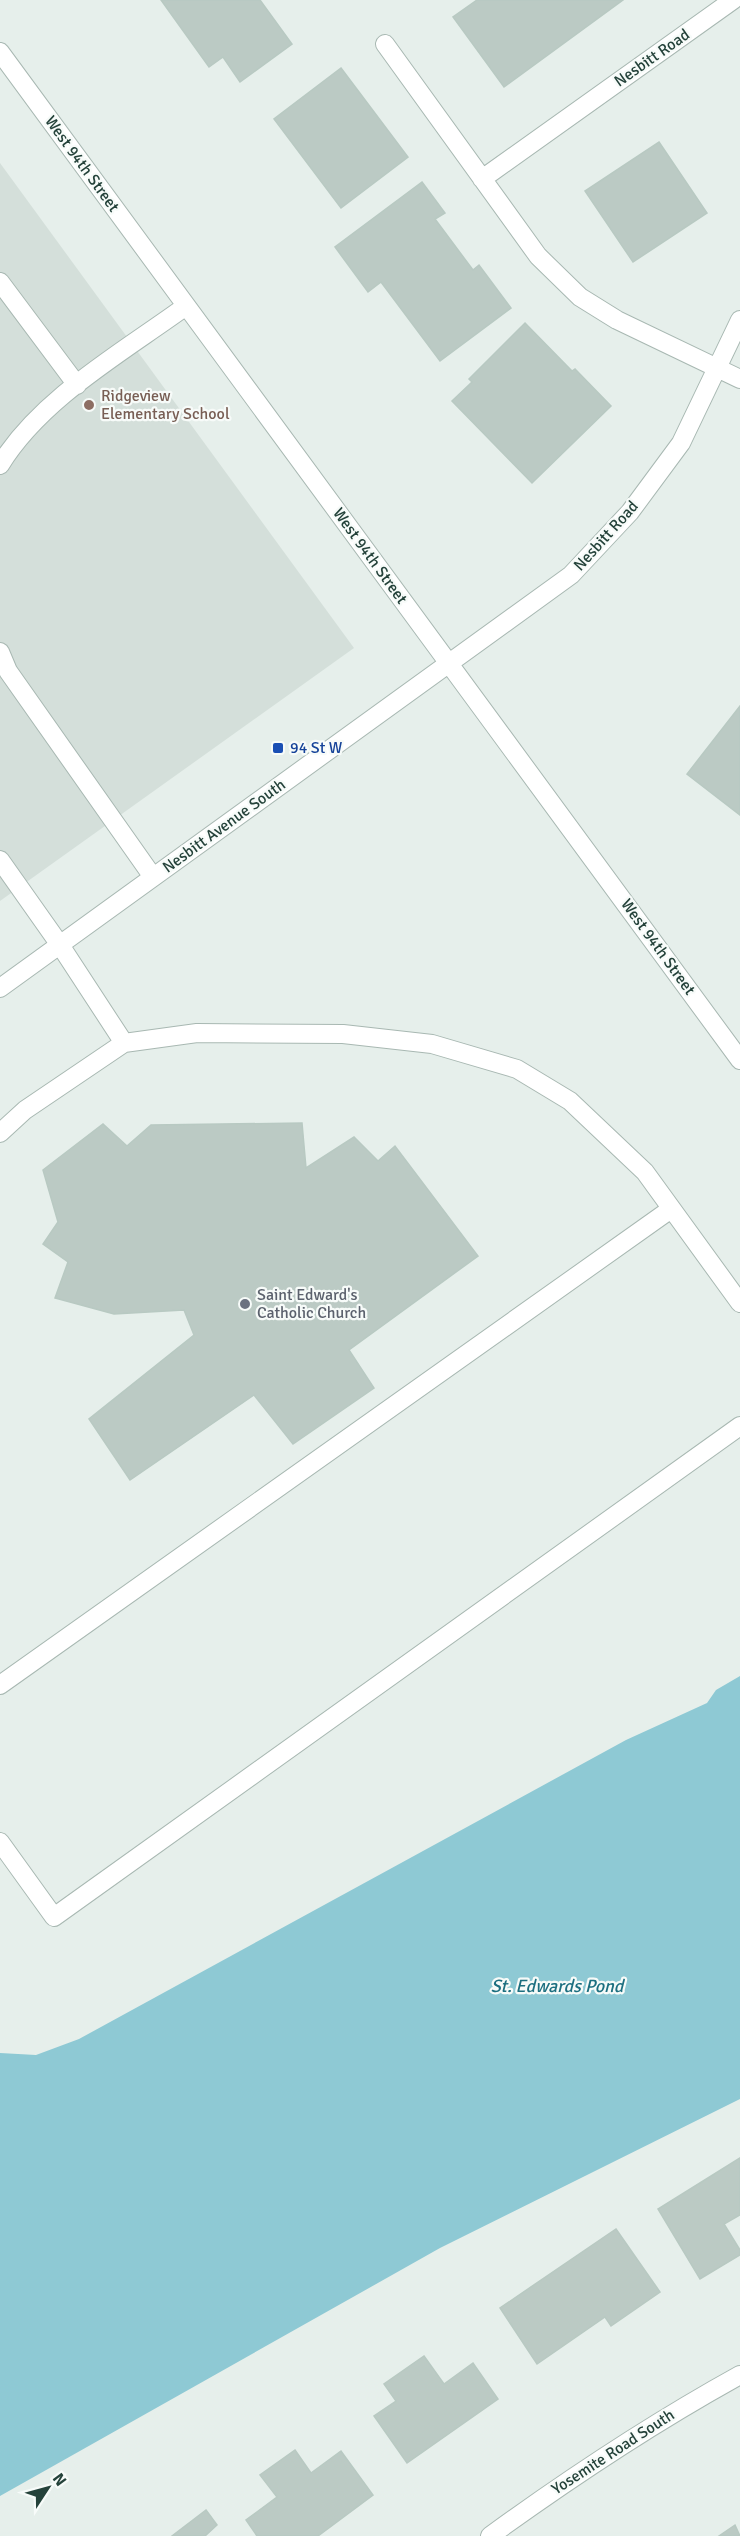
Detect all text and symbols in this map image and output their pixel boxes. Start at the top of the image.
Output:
street label: Nesbitt Road [610,25,694,91]
street label: West 94th Street [40,112,124,216]
place label: Ridgeview Elementary School [101,386,230,424]
marker: Ridgeview Elementary School [82,398,96,412]
street label: Nesbitt Road [569,497,643,575]
street label: West 94th Street [328,504,412,608]
place label: 94 St W [290,738,343,758]
marker: 94 St W [271,741,285,755]
street label: Nesbitt Avenue South [159,775,289,877]
street label: West 94th Street [616,895,700,999]
place label: Saint Edward's Catholic Church [257,1285,366,1323]
marker: Saint Edward's Catholic Church [238,1297,252,1311]
water label: St. Edwards Pond [491,1975,626,1997]
street label: Yosemite Road South [548,2405,678,2499]
north arrow [18,2458,78,2518]
text: N [48,2469,71,2490]

